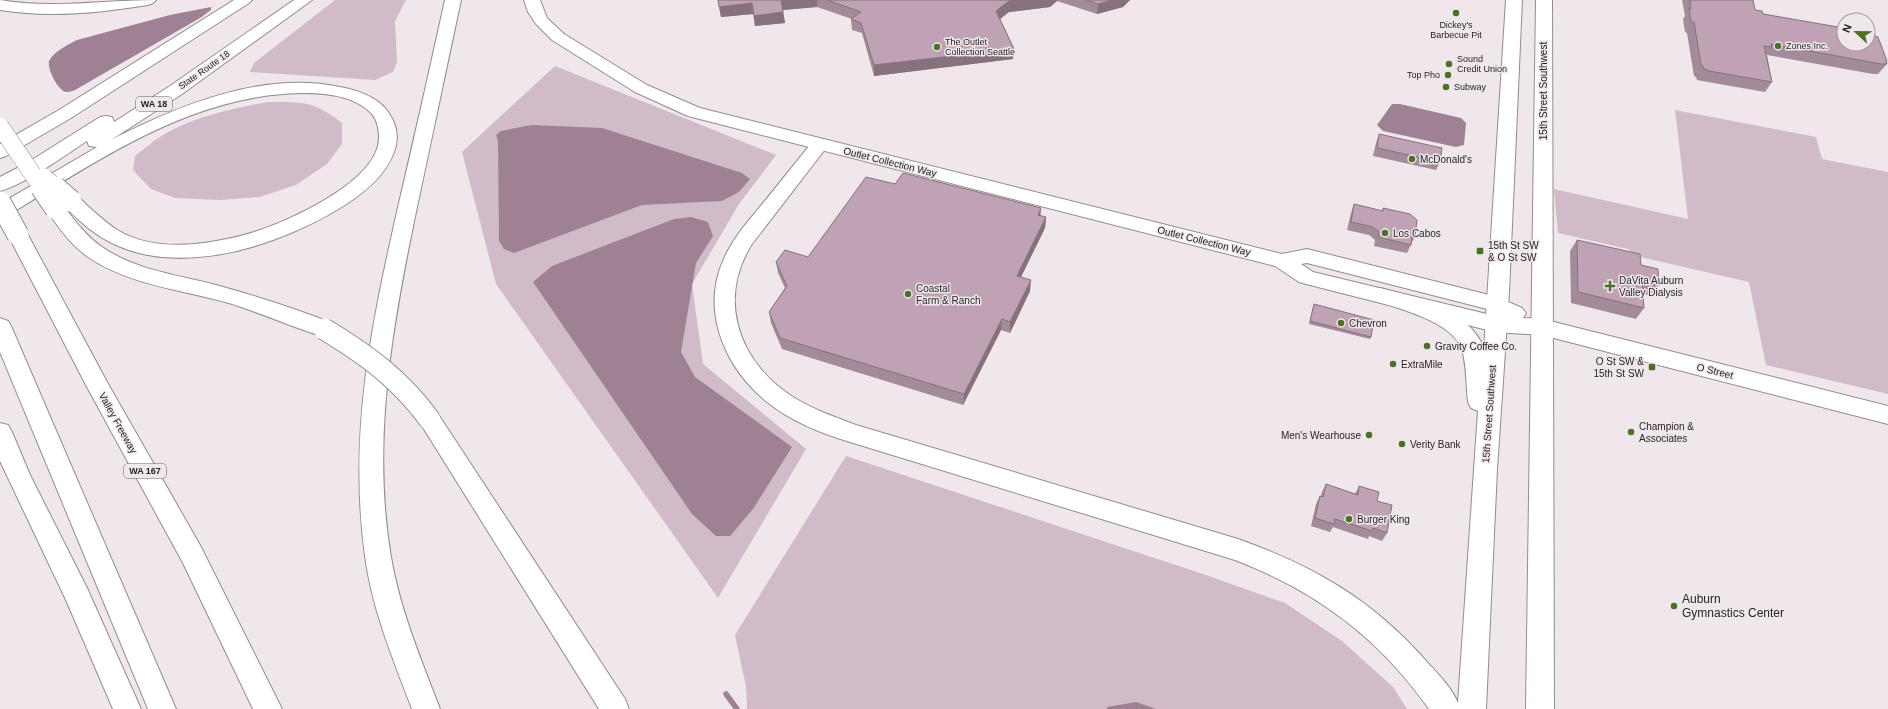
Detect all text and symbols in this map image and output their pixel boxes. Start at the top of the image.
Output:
marker: Dickey's Barbecue Pit [1451,8,1461,18]
north arrow [1836,12,1876,52]
place label: Dickey's Barbecue Pit [1430,20,1482,40]
text: N [1840,22,1854,34]
place label: The Outlet Collection Seattle [945,37,1015,57]
marker: Zones Inc. [1773,41,1783,51]
place label: Zones Inc. [1786,41,1828,51]
marker: The Outlet Collection Seattle [932,42,942,52]
street label: 15th Street Southwest [1538,42,1549,140]
street label: State Route 18 [177,49,231,91]
place label: Sound Credit Union [1457,54,1507,74]
marker: Sound Credit Union [1444,59,1454,69]
place label: Top Pho [1407,70,1440,80]
marker: Top Pho [1443,70,1453,80]
marker: Subway [1441,82,1451,92]
place label: Subway [1454,82,1487,92]
road number: WA 18 [136,97,172,111]
street label: Outlet Collection Way [842,145,938,179]
marker: McDonald's [1407,154,1417,164]
place label: McDonald's [1420,154,1472,165]
street label: Outlet Collection Way [1156,224,1252,258]
marker: Los Cabos [1380,228,1390,238]
place label: Los Cabos [1393,228,1441,239]
place label: 15th St SW & O St SW [1488,240,1539,263]
marker: 15th St SW & O St SW [1475,246,1485,256]
place label: DaVita Auburn Valley Dialysis [1619,275,1683,298]
marker: DaVita Auburn Valley Dialysis [1604,280,1616,292]
place label: Coastal Farm & Ranch [916,283,980,306]
marker: Coastal Farm & Ranch [903,289,913,299]
marker: Chevron [1336,318,1346,328]
place label: Chevron [1349,318,1387,329]
marker: Gravity Coffee Co. [1422,341,1432,351]
place label: Gravity Coffee Co. [1435,341,1517,352]
place label: O St SW & 15th St SW [1593,356,1645,379]
marker: ExtraMile [1388,359,1398,369]
place label: ExtraMile [1401,359,1443,370]
street label: O Street [1696,361,1735,381]
marker: O St SW & 15th St SW [1647,362,1657,372]
street label: 15th Street Southwest [1480,364,1498,463]
street label: Valley Freeway [97,391,139,455]
place label: Champion & Associates [1639,421,1694,444]
marker: Champion & Associates [1626,427,1636,437]
place label: Men's Wearhouse [1281,430,1361,441]
marker: Men's Wearhouse [1364,430,1374,440]
marker: Verity Bank [1397,439,1407,449]
place label: Verity Bank [1410,439,1462,450]
road number: WA 167 [124,464,166,478]
marker: Burger King [1344,514,1354,524]
place label: Burger King [1357,514,1410,525]
place label: Auburn Gymnastics Center [1682,592,1784,620]
marker: Auburn Gymnastics Center [1669,601,1679,611]

